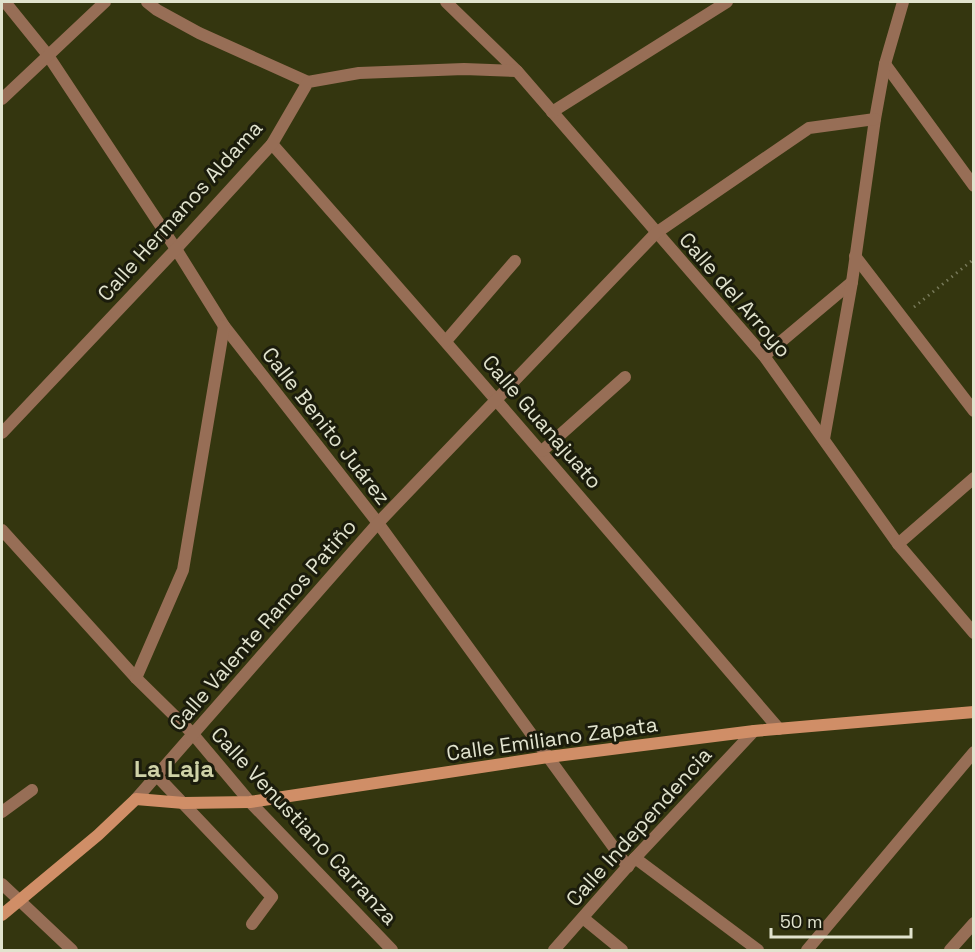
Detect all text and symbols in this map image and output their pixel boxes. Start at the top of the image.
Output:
street label: Calle Hermanos Aldama [91,115,268,307]
street label: Calle del Arroyo [674,226,797,363]
street label: Calle Benito Juárez [256,341,396,510]
street label: Calle Guanajuato [477,349,608,494]
street label: Calle Valente Ramos Patiño [163,513,362,736]
street label: Calle Emiliano Zapata [445,710,659,767]
street label: Calle Venustiano Carranza [205,721,403,930]
street label: Calle Independencia [560,741,717,912]
district label: La Laja [134,753,214,784]
scale bar [771,901,910,939]
text: 50 m [780,910,822,933]

